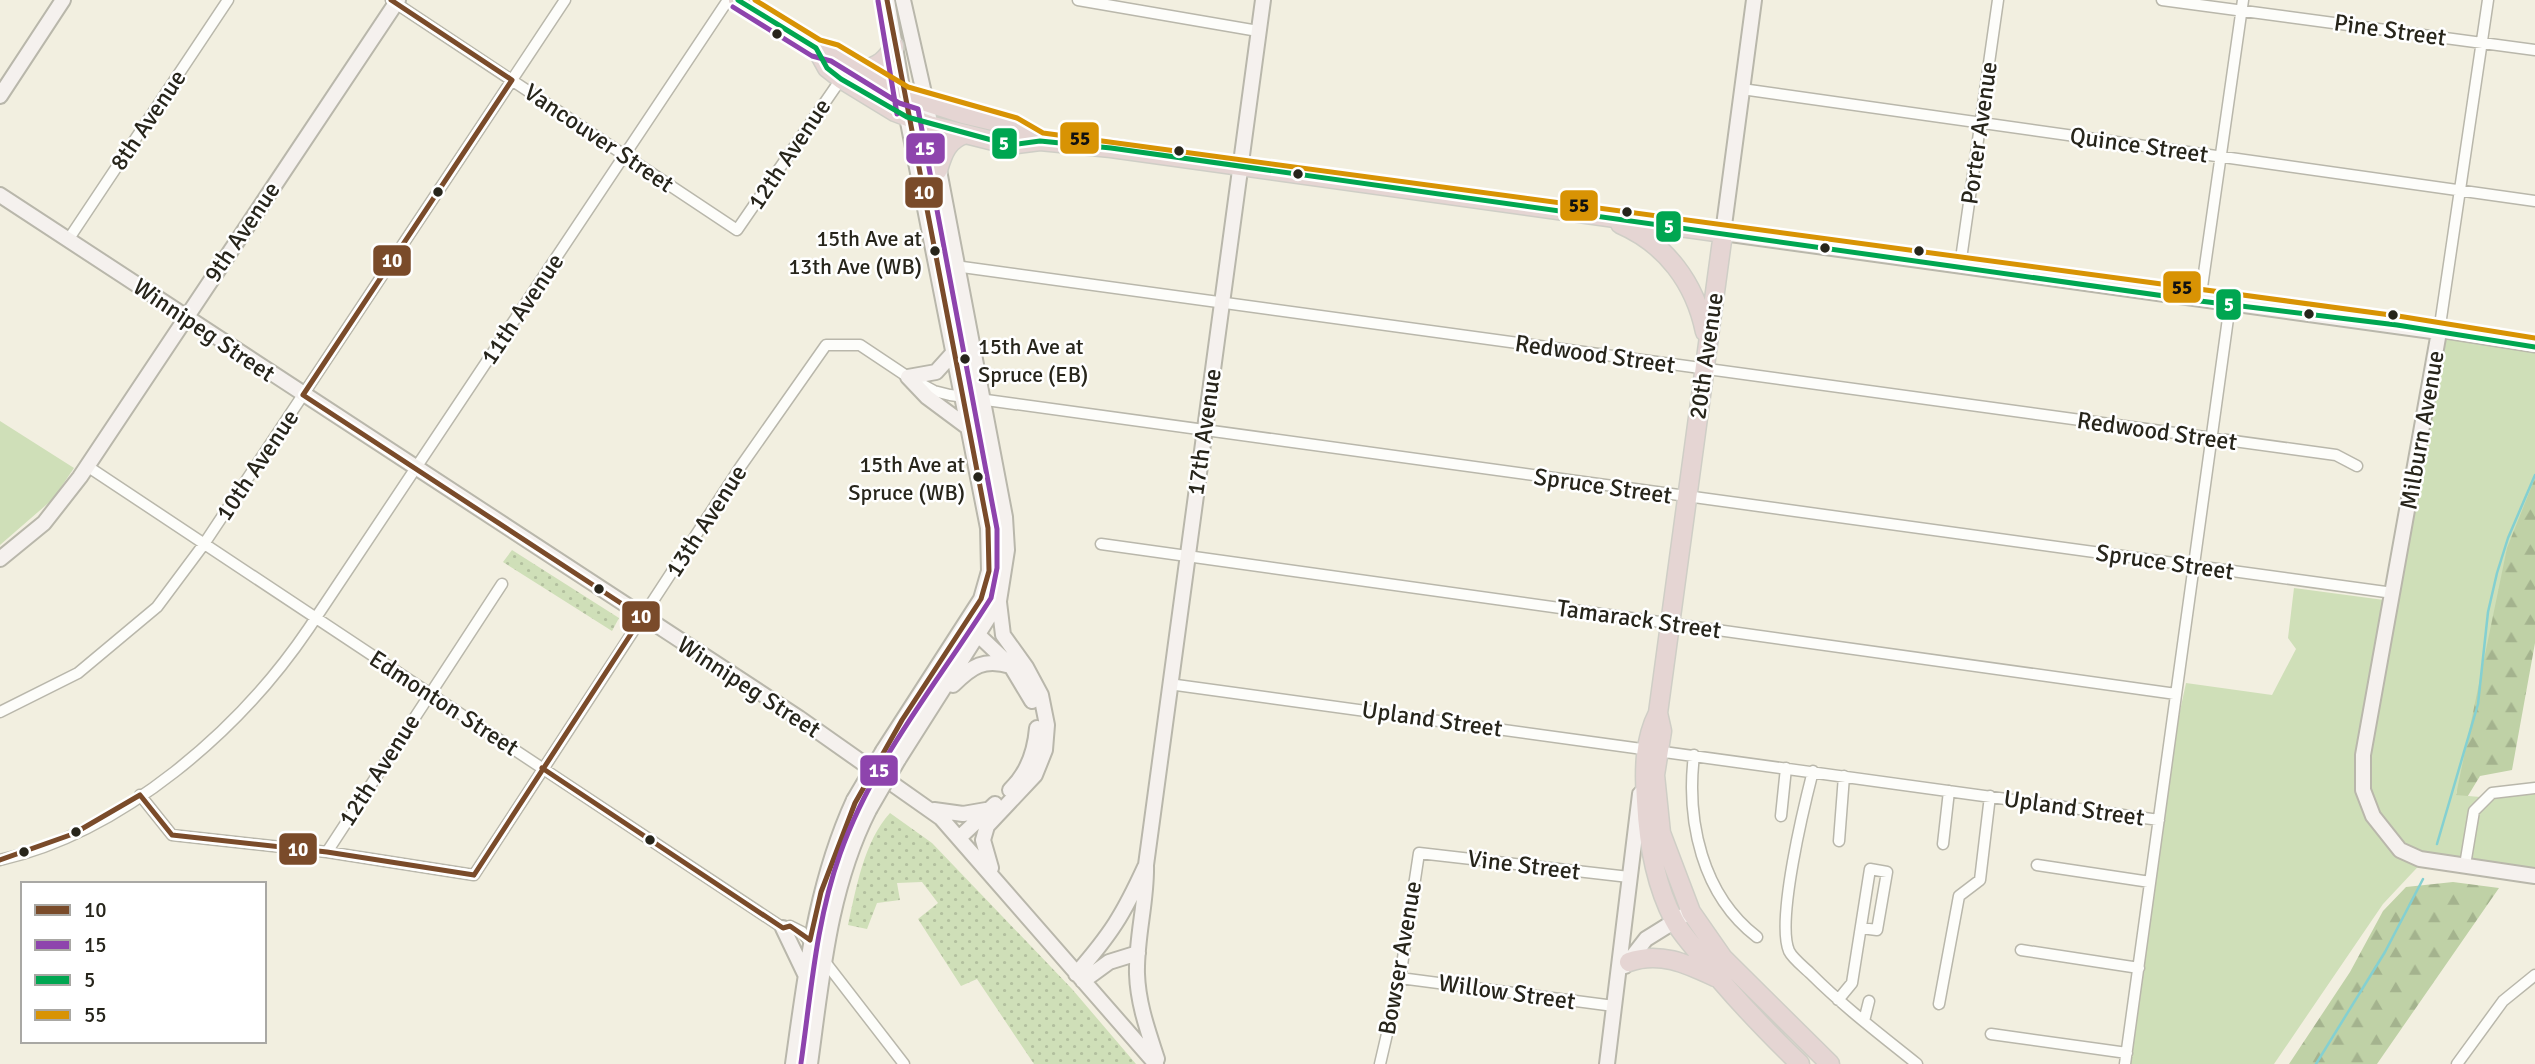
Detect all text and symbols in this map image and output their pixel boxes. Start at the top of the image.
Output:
street label: Pine Street [2332,7,2448,53]
unlabelled marker [770,27,784,41]
street label: Porter Avenue [1954,60,2004,206]
street label: 8th Avenue [103,64,193,176]
street label: Vancouver Street [518,77,680,199]
street label: 12th Avenue [741,93,837,215]
street label: Quince Street [2068,120,2210,170]
line badge: 55 [1059,121,1100,155]
line badge: 5 [991,127,1018,160]
text: 55 [1070,127,1090,151]
line badge: 15 [905,132,946,165]
text: 5 [999,132,1009,156]
text: 15 [915,137,935,161]
unlabelled marker [1172,144,1186,158]
unlabelled marker [1291,167,1305,181]
street label: 9th Avenue [197,176,287,288]
line badge: 10 [904,176,944,209]
text: 10 [914,181,934,205]
unlabelled marker [431,185,445,199]
line badge: 55 [1559,189,1599,222]
text: 55 [1569,194,1589,218]
unlabelled marker [1620,205,1634,219]
line badge: 5 [1655,210,1682,243]
text: 5 [1664,215,1674,239]
place label: 15th Ave at 13th Ave (WB) [788,225,922,280]
unlabelled marker [1818,241,1832,255]
line badge: 10 [372,244,412,277]
marker: 15th Ave at 13th Ave (WB) [928,244,942,258]
unlabelled marker [1912,244,1926,258]
street label: 11th Avenue [474,248,570,370]
text: 10 [382,249,402,273]
line badge: 55 [2162,270,2202,304]
street label: Winnipeg Street [127,271,281,389]
text: 55 [2172,276,2192,300]
line badge: 5 [2215,288,2242,321]
street label: 20th Avenue [1682,291,1730,421]
text: 5 [2224,293,2234,317]
unlabelled marker [2302,307,2316,321]
unlabelled marker [2386,308,2400,322]
street label: Redwood Street [1513,328,1677,380]
place label: 15th Ave at Spruce (EB) [978,333,1088,388]
street label: Milburn Avenue [2393,348,2451,512]
marker: 15th Ave at Spruce (EB) [958,352,972,366]
street label: 17th Avenue [1180,367,1228,497]
street label: 10th Avenue [209,404,305,526]
street label: Redwood Street [2075,405,2239,457]
place label: 15th Ave at Spruce (WB) [848,451,965,506]
street label: 13th Avenue [659,459,753,583]
street label: Spruce Street [1532,461,1674,511]
marker: 15th Ave at Spruce (WB) [971,470,985,484]
street label: Spruce Street [2094,537,2236,587]
unlabelled marker [592,582,606,596]
street label: Tamarack Street [1555,593,1723,645]
line badge: 10 [621,600,661,633]
text: 10 [631,605,651,629]
street label: Winnipeg Street [672,630,826,744]
street label: Edmonton Street [364,643,524,763]
street label: Upland Street [1360,694,1504,744]
street label: 12th Avenue [332,708,426,832]
line badge: 15 [859,754,899,787]
text: 15 [869,759,889,783]
street label: Upland Street [2002,783,2146,833]
unlabelled marker [69,825,83,839]
line badge: 10 [278,832,318,866]
unlabelled marker [643,833,657,847]
text: 10 [288,838,308,862]
street label: Vine Street [1466,843,1582,887]
unlabelled marker [17,845,31,859]
street label: Bowser Avenue [1372,879,1428,1037]
legend [21,882,266,1043]
text: 10 [84,897,107,923]
text: 15 [84,932,107,958]
text: 5 [84,967,95,993]
street label: Willow Street [1437,968,1577,1016]
text: 55 [84,1002,107,1028]

